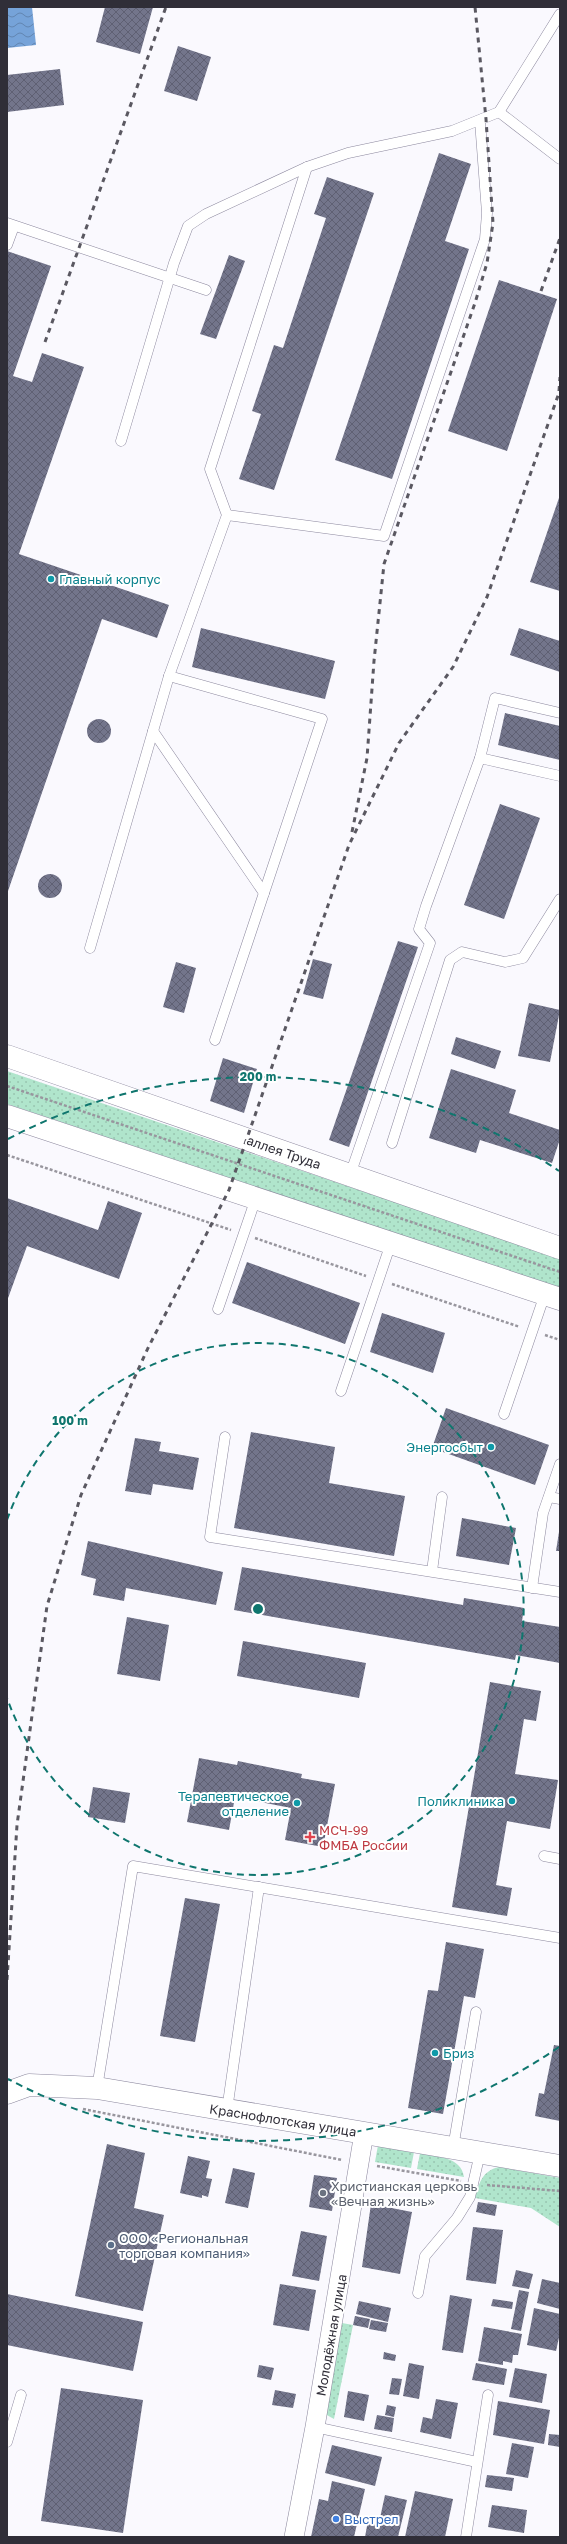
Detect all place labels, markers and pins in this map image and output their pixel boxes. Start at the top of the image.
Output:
place label: Главный корпус [59,571,161,587]
marker: Главный корпус [46,574,56,584]
place label: Энергосбыт [406,1439,484,1455]
marker: Энергосбыт [486,1442,496,1452]
centre of rings [251,1602,265,1616]
place label: Терапевтическое отделение [178,1788,289,1819]
place label: Поликлиника [417,1793,504,1809]
marker: Поликлиника [507,1796,517,1806]
marker: Терапевтическое отделение [292,1798,302,1808]
place label: МСЧ-99 ФМБА России [319,1822,408,1853]
marker: МСЧ-99 ФМБА России [304,1831,316,1843]
place label: Бриз [443,2045,475,2061]
marker: Бриз [430,2048,440,2058]
place label: Христианская церковь «Вечная жизнь» [331,2178,478,2209]
marker: Христианская церковь «Вечная жизнь» [318,2188,328,2198]
place label: ООО «Региональная торговая компания» [119,2230,250,2261]
marker: ООО «Региональная торговая компания» [106,2240,116,2250]
place label: Выстрел [344,2511,399,2527]
marker: Выстрел [331,2514,341,2524]

